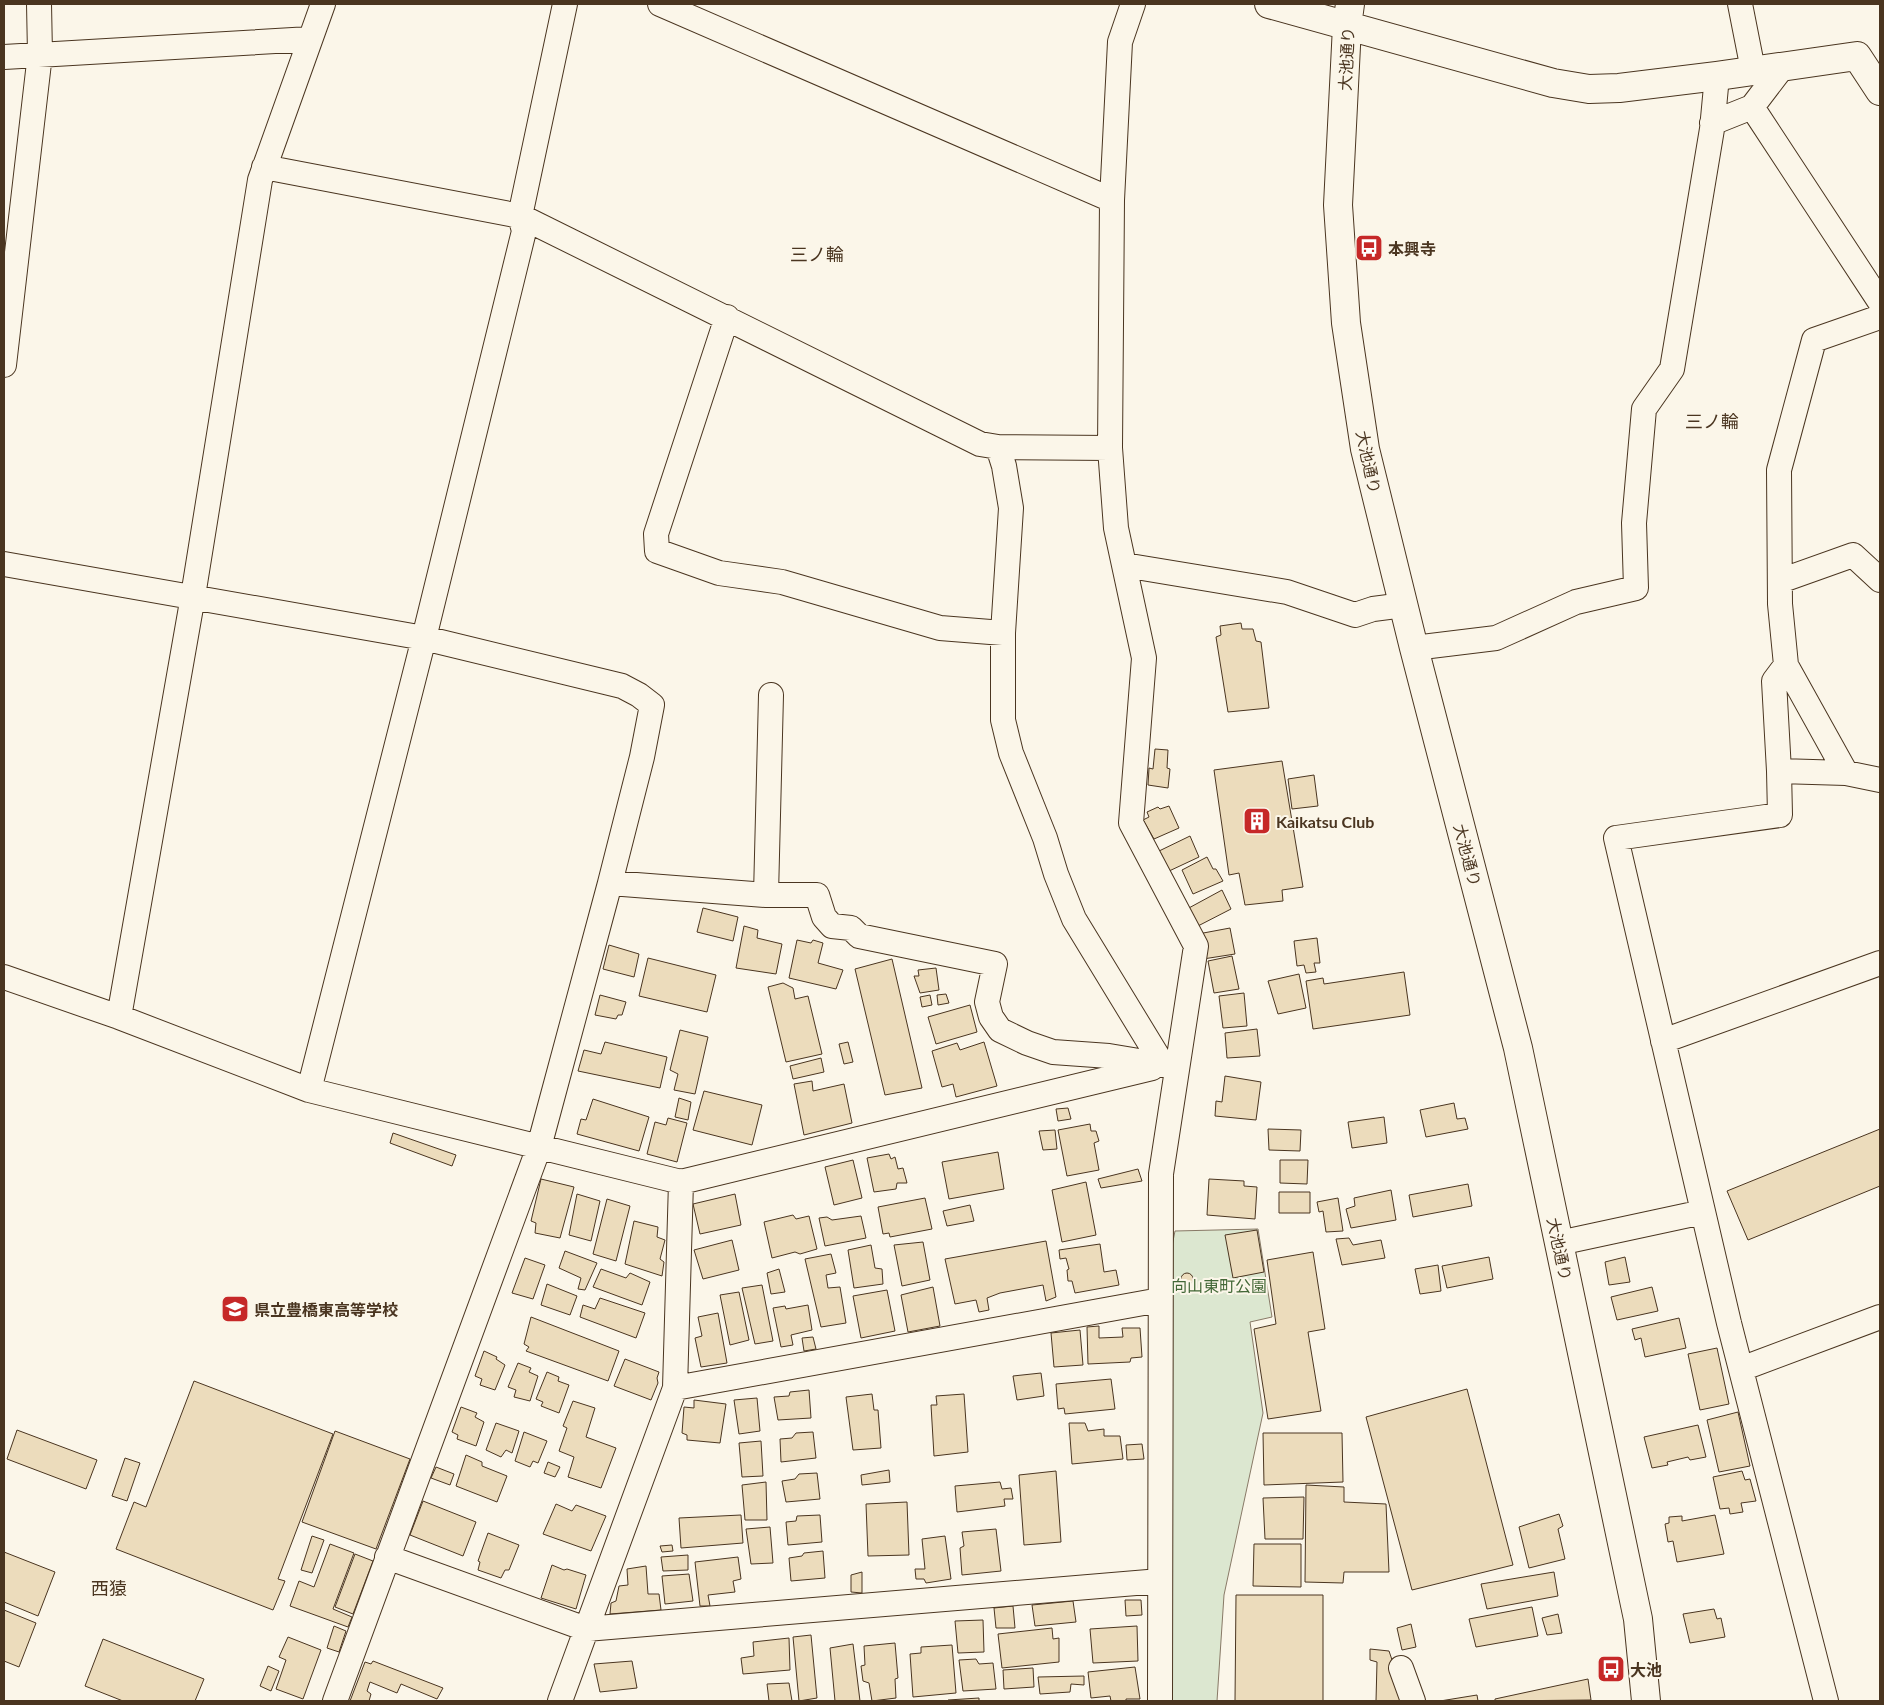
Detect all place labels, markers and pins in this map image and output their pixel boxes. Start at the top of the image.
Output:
bus stop icon: 本興寺 [1354,233,1384,263]
place label: 本興寺 [1388,239,1436,258]
building icon: Kaikatsu Club [1242,806,1272,836]
place label: Kaikatsu Club [1276,812,1374,831]
school or university icon: 県立豊橋東高等学校 [220,1294,250,1324]
place label: 県立豊橋東高等学校 [254,1300,398,1319]
bus stop icon: 大池 [1596,1654,1626,1684]
place label: 大池 [1630,1660,1662,1679]

